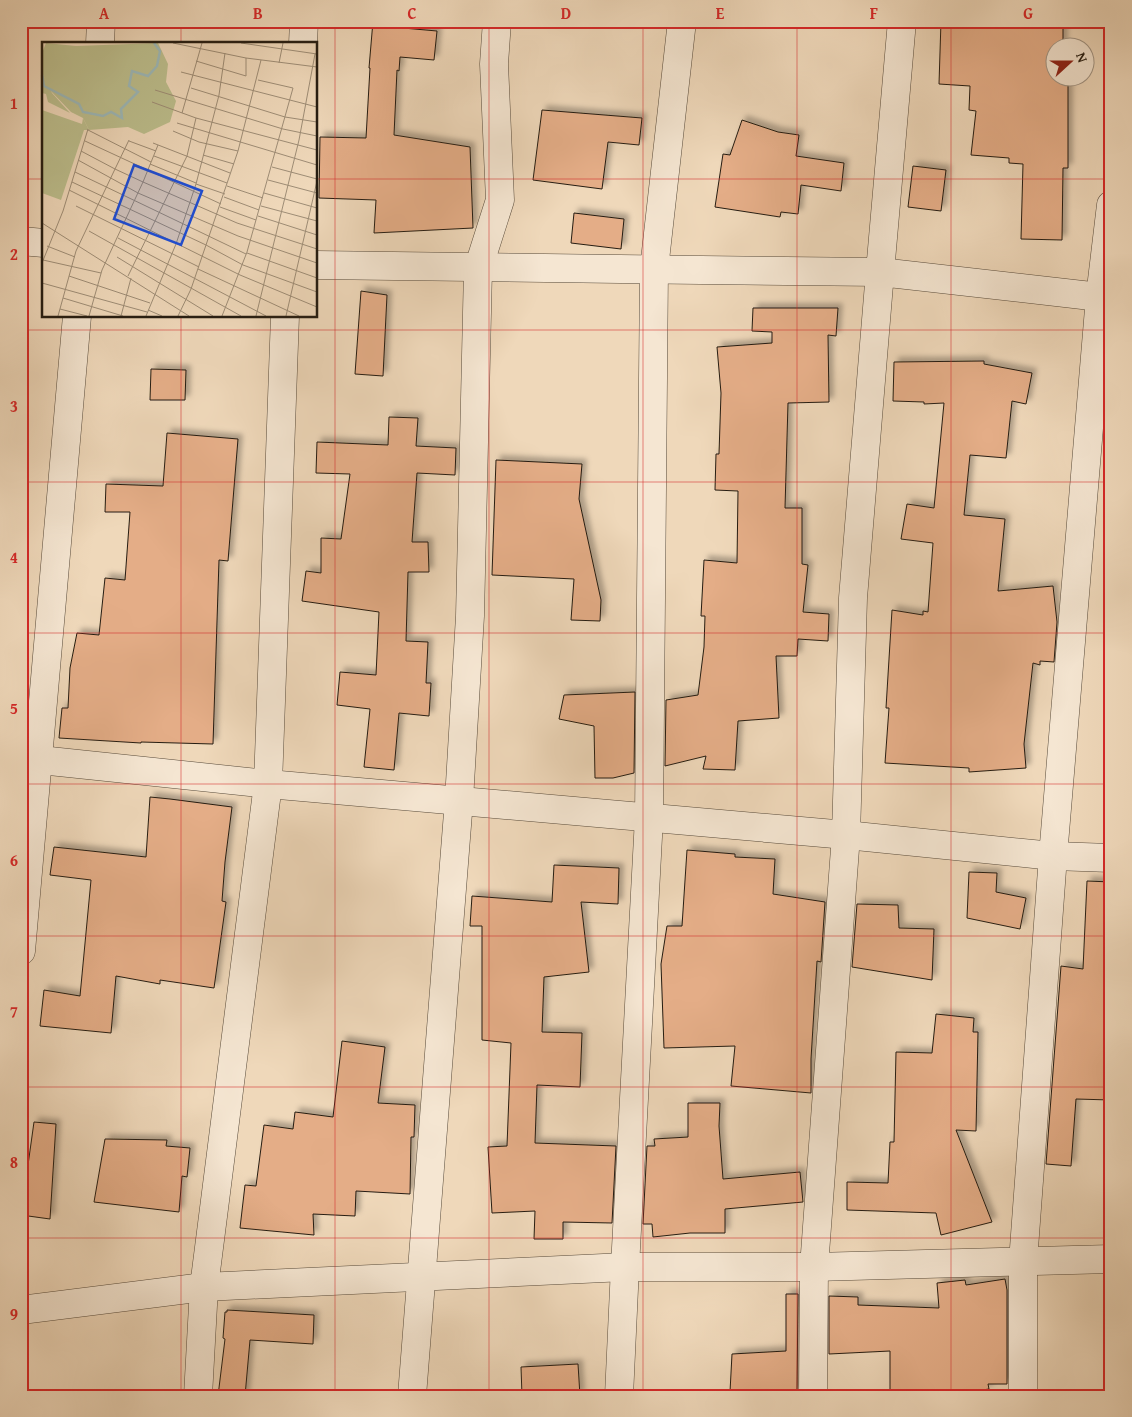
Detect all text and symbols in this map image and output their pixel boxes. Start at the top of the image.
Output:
text: A [99,1,110,25]
text: B [253,1,263,25]
text: C [407,1,417,25]
text: D [561,1,571,25]
text: E [716,1,725,25]
text: F [870,1,878,25]
text: G [1023,1,1033,25]
north arrow [1044,38,1094,88]
inset map [42,42,318,318]
text: N [1071,49,1093,66]
text: 1 [10,91,18,115]
text: 2 [10,242,18,266]
text: 3 [10,394,18,418]
text: 4 [10,545,18,569]
text: 5 [10,696,18,720]
text: 6 [10,848,18,872]
text: 7 [10,999,18,1023]
text: 8 [10,1150,18,1174]
text: 9 [10,1302,18,1326]

